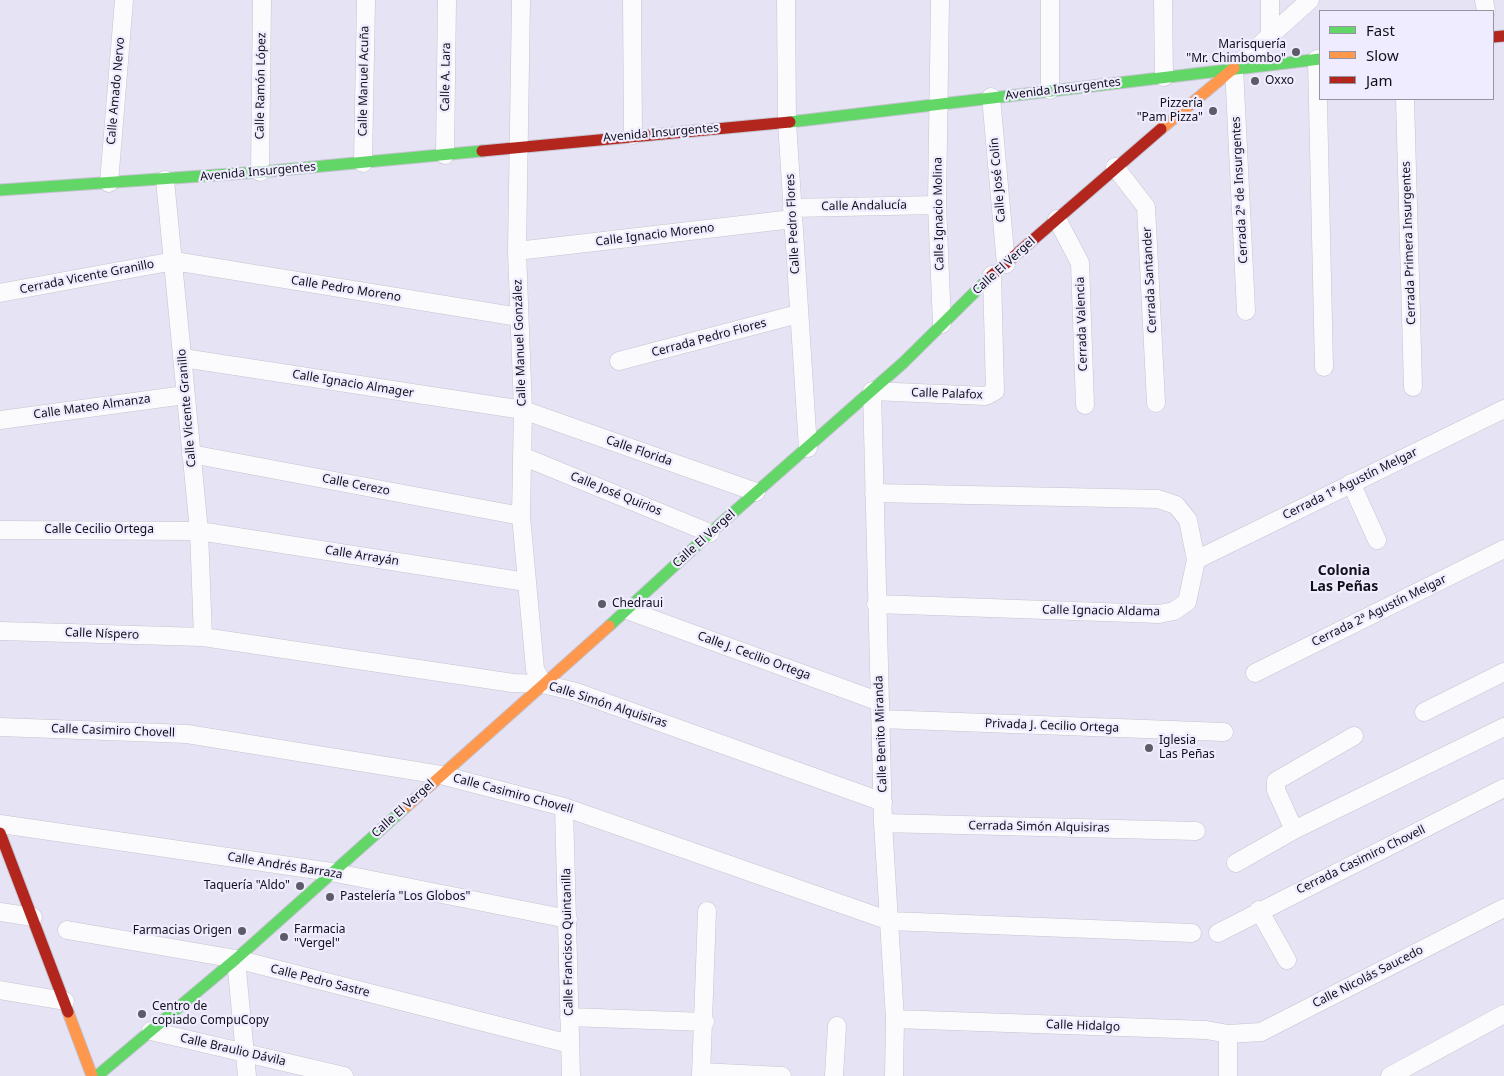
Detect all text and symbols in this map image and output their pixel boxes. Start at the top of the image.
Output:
legend [1319,10,1494,100]
text: Fast [1366,20,1395,40]
street label: Calle Manuel Acuña [356,25,372,137]
street label: Calle Ramón López [253,32,269,140]
street label: Calle Amado Nervo [104,37,128,145]
place label: Marisquería "Mr. Chimbombo" [1186,38,1286,66]
street label: Calle A. Lara [438,42,454,112]
text: Slow [1366,45,1399,65]
marker: Marisquería "Mr. Chimbombo" [1290,46,1302,58]
text: Jam [1366,70,1393,90]
place label: Oxxo [1265,74,1294,88]
street label: Avenida Insurgentes [1004,75,1122,103]
marker: Oxxo [1249,75,1261,87]
place label: Pizzería "Pam Pizza" [1137,97,1203,125]
marker: Pizzería "Pam Pizza" [1207,105,1219,117]
street label: Cerrada 2ª de Insurgentes [1229,116,1251,264]
street label: Avenida Insurgentes [603,121,719,145]
street label: Calle José Colín [987,137,1009,223]
street label: Calle Ignacio Molina [931,157,947,271]
street label: Avenida Insurgentes [200,160,316,184]
street label: Cerrada Primera Insurgentes [1399,161,1419,325]
street label: Calle Pedro Flores [783,173,803,275]
street label: Calle Andalucía [821,198,907,214]
street label: Calle Ignacio Moreno [595,221,715,249]
street label: Cerrada Santander [1140,227,1160,333]
street label: Calle El Vergel [970,234,1038,298]
street label: Cerrada Vicente Granillo [19,257,155,297]
street label: Calle Pedro Moreno [290,273,402,305]
street label: Cerrada Valencia [1073,277,1091,371]
street label: Calle Manuel González [511,279,529,407]
street label: Cerrada Pedro Flores [650,316,768,360]
street label: Calle Vicente Granillo [175,348,199,468]
street label: Calle Ignacio Almager [291,367,415,401]
street label: Calle Palafox [911,386,983,402]
street label: Calle Mateo Almanza [33,392,151,422]
street label: Calle Florida [604,433,674,469]
street label: Cerrada 1ª Agustín Melgar [1280,445,1420,523]
street label: Calle José Quirios [568,469,664,519]
street label: Calle Cerezo [321,471,391,499]
street label: Calle El Vergel [670,507,738,571]
street label: Calle Cecilio Ortega [44,523,154,537]
street label: Calle Arrayán [324,543,400,569]
district label: Colonia Las Peñas [1310,563,1378,596]
street label: Cerrada 2ª Agustín Melgar [1309,572,1449,650]
place label: Chedraui [612,597,663,611]
marker: Chedraui [596,598,608,610]
street label: Calle Ignacio Aldama [1042,603,1160,619]
street label: Calle Níspero [65,626,139,642]
street label: Calle J. Cecilio Ortega [695,629,813,683]
street label: Calle Benito Miranda [872,675,890,793]
street label: Calle Simón Alquisiras [547,679,669,731]
street label: Privada J. Cecilio Ortega [985,716,1119,736]
street label: Calle Casimiro Chovell [51,722,175,740]
place label: Iglesia Las Peñas [1159,734,1215,762]
marker: Iglesia Las Peñas [1143,742,1155,754]
street label: Calle Casimiro Chovell [451,771,575,817]
street label: Calle El Vergel [369,777,437,841]
street label: Cerrada Simón Alquisiras [968,819,1110,835]
street label: Cerrada Casimiro Chovell [1294,822,1428,898]
street label: Calle Andrés Barraza [226,850,344,882]
street label: Calle Francisco Quintanilla [560,868,576,1016]
place label: Taquería "Aldo" [204,879,290,893]
marker: Taquería "Aldo" [294,880,306,892]
place label: Pastelería "Los Globos" [340,890,470,904]
marker: Pastelería "Los Globos" [324,891,336,903]
place label: Farmacia "Vergel" [294,923,345,951]
place label: Farmacias Origen [133,924,232,938]
marker: Farmacias Origen [236,925,248,937]
marker: Farmacia "Vergel" [278,931,290,943]
street label: Calle Nicolás Saucedo [1310,943,1426,1011]
street label: Calle Pedro Sastre [269,962,371,1000]
place label: Centro de copiado CompuCopy [152,1000,269,1028]
marker: Centro de copiado CompuCopy [136,1008,148,1020]
street label: Calle Hidalgo [1046,1018,1120,1034]
street label: Calle Braulio Dávila [179,1031,287,1069]

